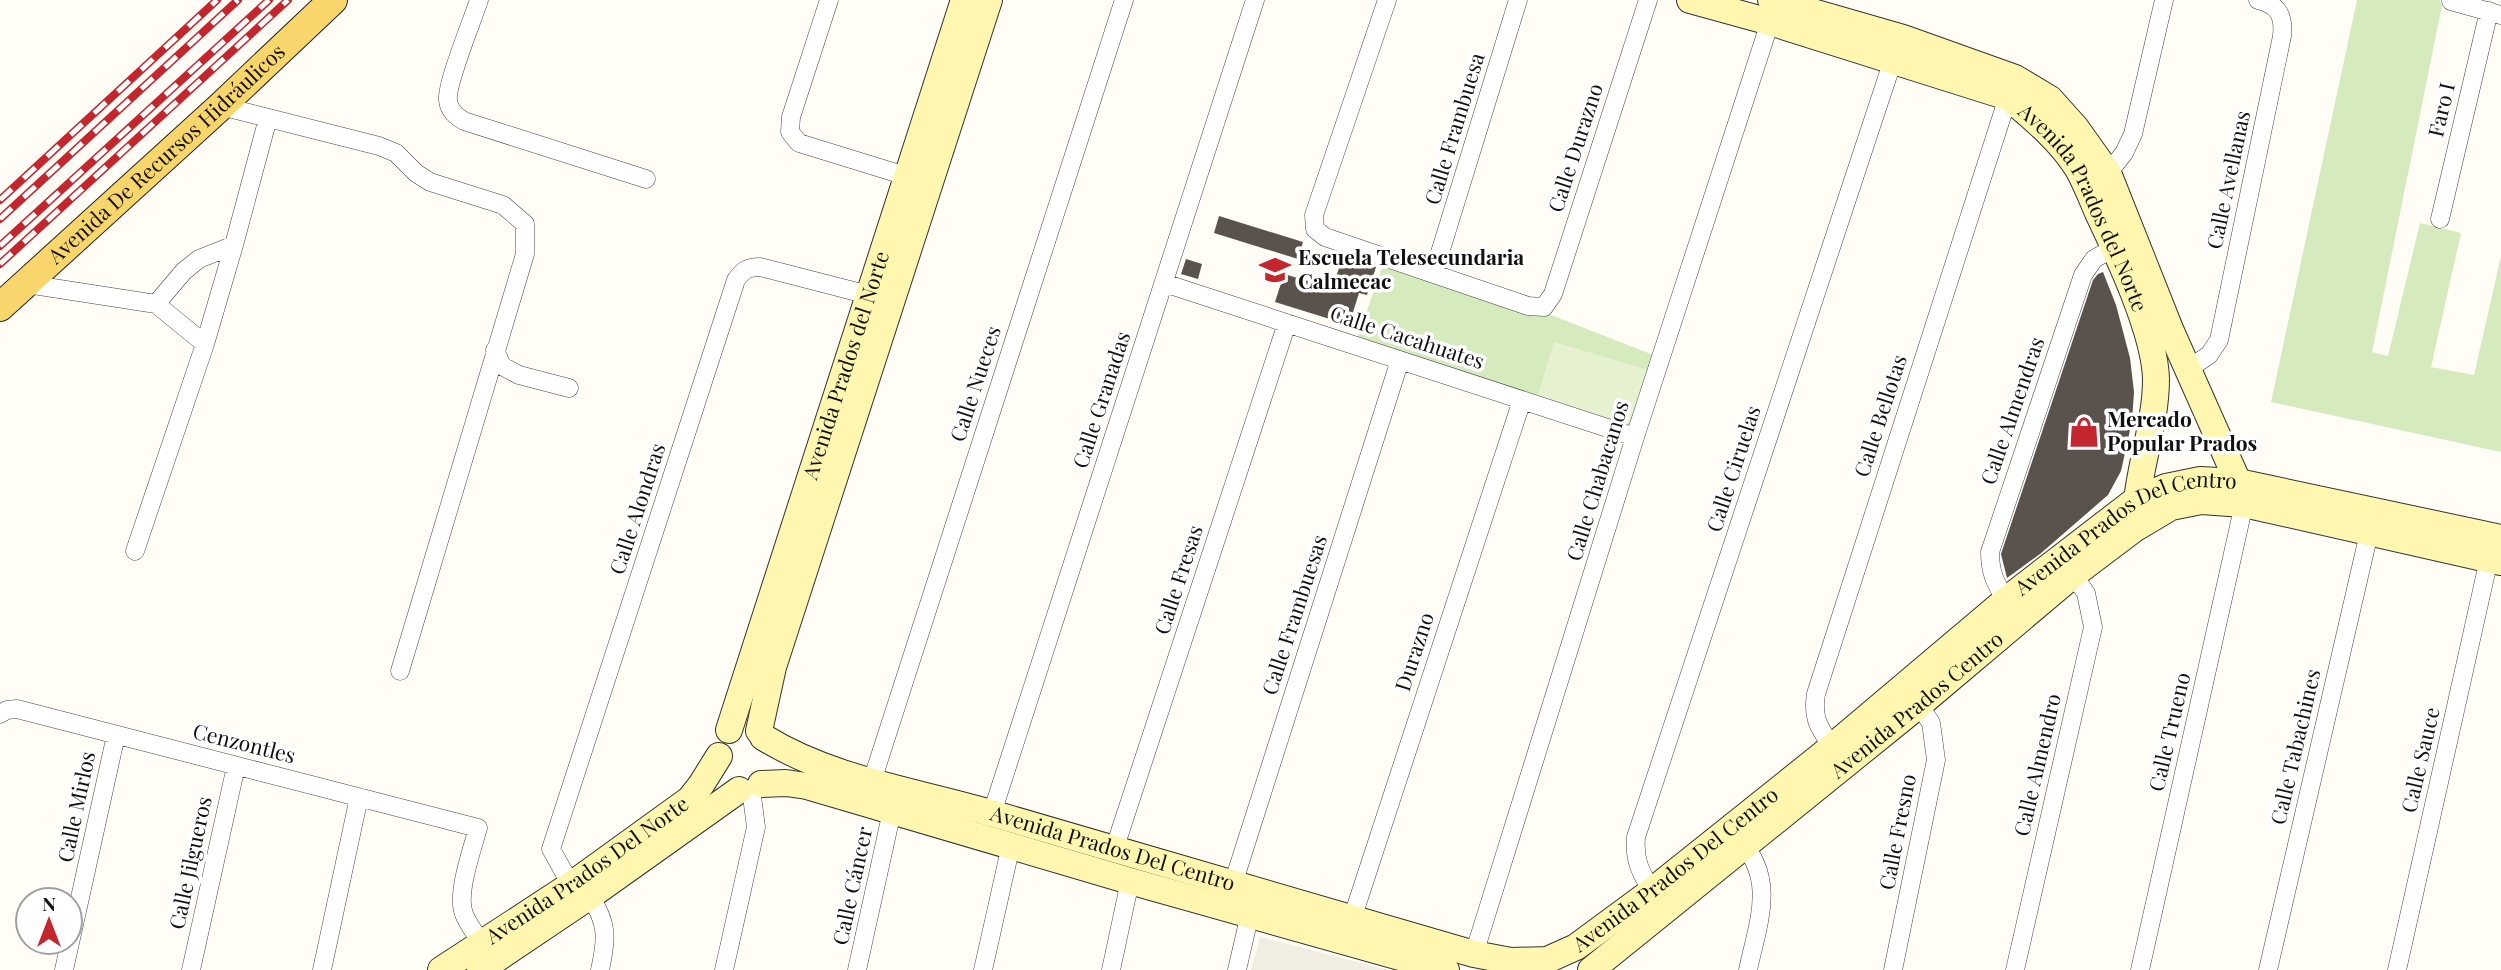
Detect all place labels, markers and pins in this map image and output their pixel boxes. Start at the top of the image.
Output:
place label: Escuela Telesecundaria Calmecac [1298,242,1524,294]
school or university icon: Escuela Telesecundaria Calmecac [1258,253,1292,287]
place label: Mercado Popular Prados [2107,404,2257,456]
shop icon: Mercado Popular Prados [2067,415,2101,449]

